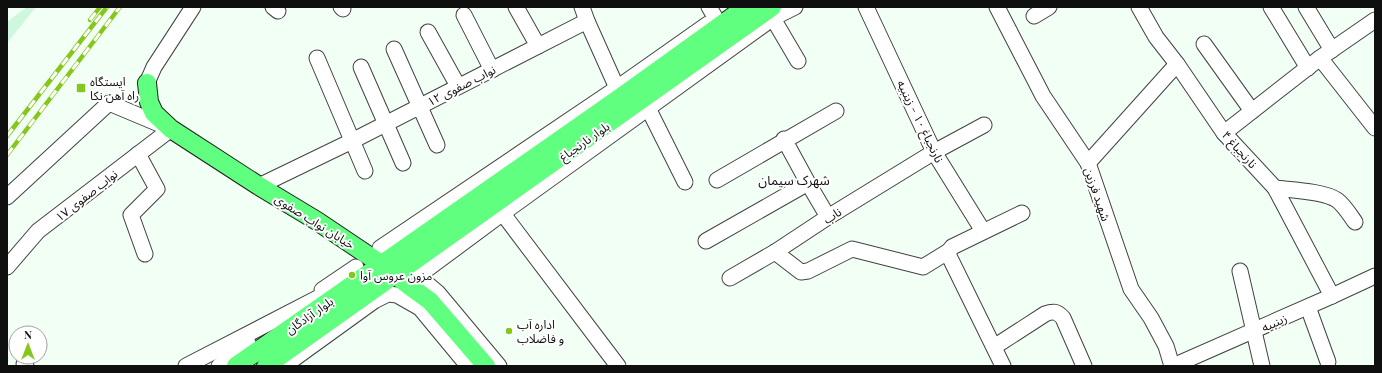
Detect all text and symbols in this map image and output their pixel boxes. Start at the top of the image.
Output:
street label: نواب صفوی ۱۲ [424,61,498,109]
place label: ایستگاه راه آهن نکا [90,73,139,103]
street label: نارنجباغ ۱۰ - زینبیه [892,77,948,166]
marker: ایستگاه راه آهن نکا [75,82,87,94]
street label: بلوار نارنجباغ [556,118,614,166]
street label: نارنجباغ ۴ [1217,127,1261,172]
street label: شهید فرزین [1081,165,1115,223]
street label: نواب صفوی ۱۷ [52,166,121,225]
district label: شهرک سیمان [758,171,830,189]
street label: خیابان نواب صفوی [272,190,358,252]
street label: ناب [820,203,844,227]
place label: مزون عروس آوا [360,267,432,283]
marker: مزون عروس آوا [347,270,357,280]
street label: بلوار آزادگان [282,293,336,337]
street label: زینبیه [1259,309,1289,335]
place label: اداره آب و فاضلاب [517,316,564,346]
north arrow [8,325,48,365]
marker: اداره آب و فاضلاب [504,326,514,336]
text: N [24,327,32,342]

